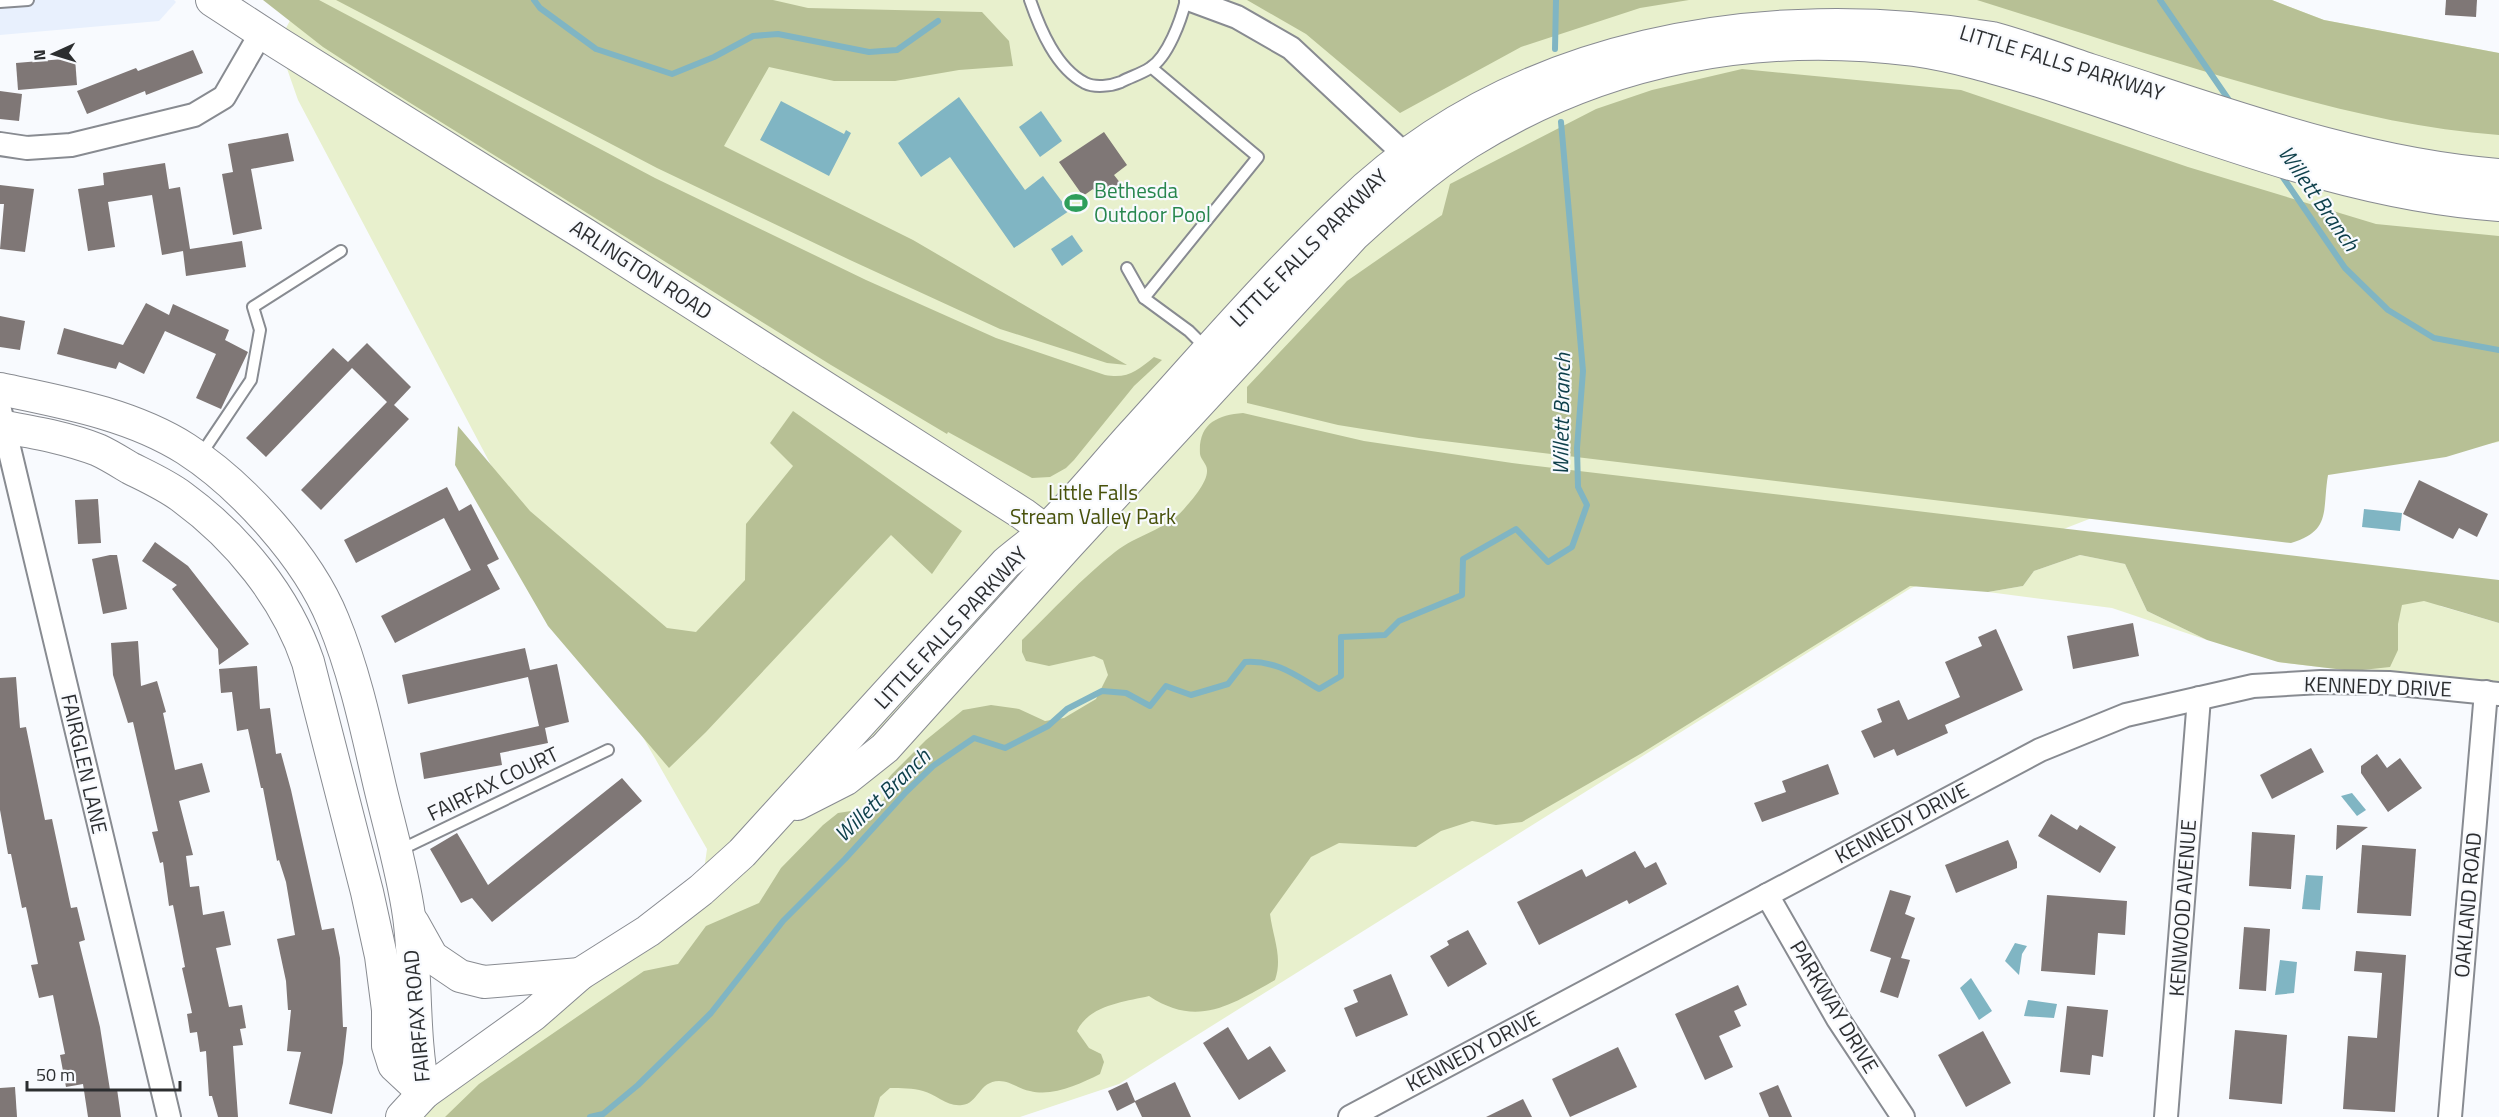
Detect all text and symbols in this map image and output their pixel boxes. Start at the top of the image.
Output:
street label: LITTLE FALLS PARKWAY [1956,16,2169,109]
north arrow [24,24,84,84]
text: N [27,49,51,61]
water label: Willett Branch [2270,138,2369,259]
street label: LITTLE FALLS PARKWAY [1222,160,1395,334]
place label: Bethesda Outdoor Pool [1094,174,1211,230]
sports icon: Bethesda Outdoor Pool [1063,190,1089,216]
street label: ARLINGTON ROAD [564,211,719,327]
water label: Willett Branch [1543,351,1579,476]
park label: Little Falls Stream Valley Park [1010,476,1176,532]
street label: LITTLE FALLS PARKWAY [866,538,1035,716]
street label: KENNEDY DRIVE [2304,667,2453,705]
street label: FAIRGLEN LANE [53,691,117,837]
street label: FAIRFAX COURT [422,737,564,829]
water label: Willett Branch [826,740,939,850]
street label: KENNEDY DRIVE [1829,773,1974,871]
street label: KENWOOD AVENUE [2160,818,2204,998]
street label: OAKLAND ROAD [2445,831,2489,979]
street label: PARKWAY DRIVE [1782,934,1887,1079]
street label: FAIRFAX ROAD [394,949,438,1084]
street label: KENNEDY DRIVE [1400,1001,1545,1099]
scale bar [27,1054,180,1092]
text: 50 m [36,1061,75,1088]

